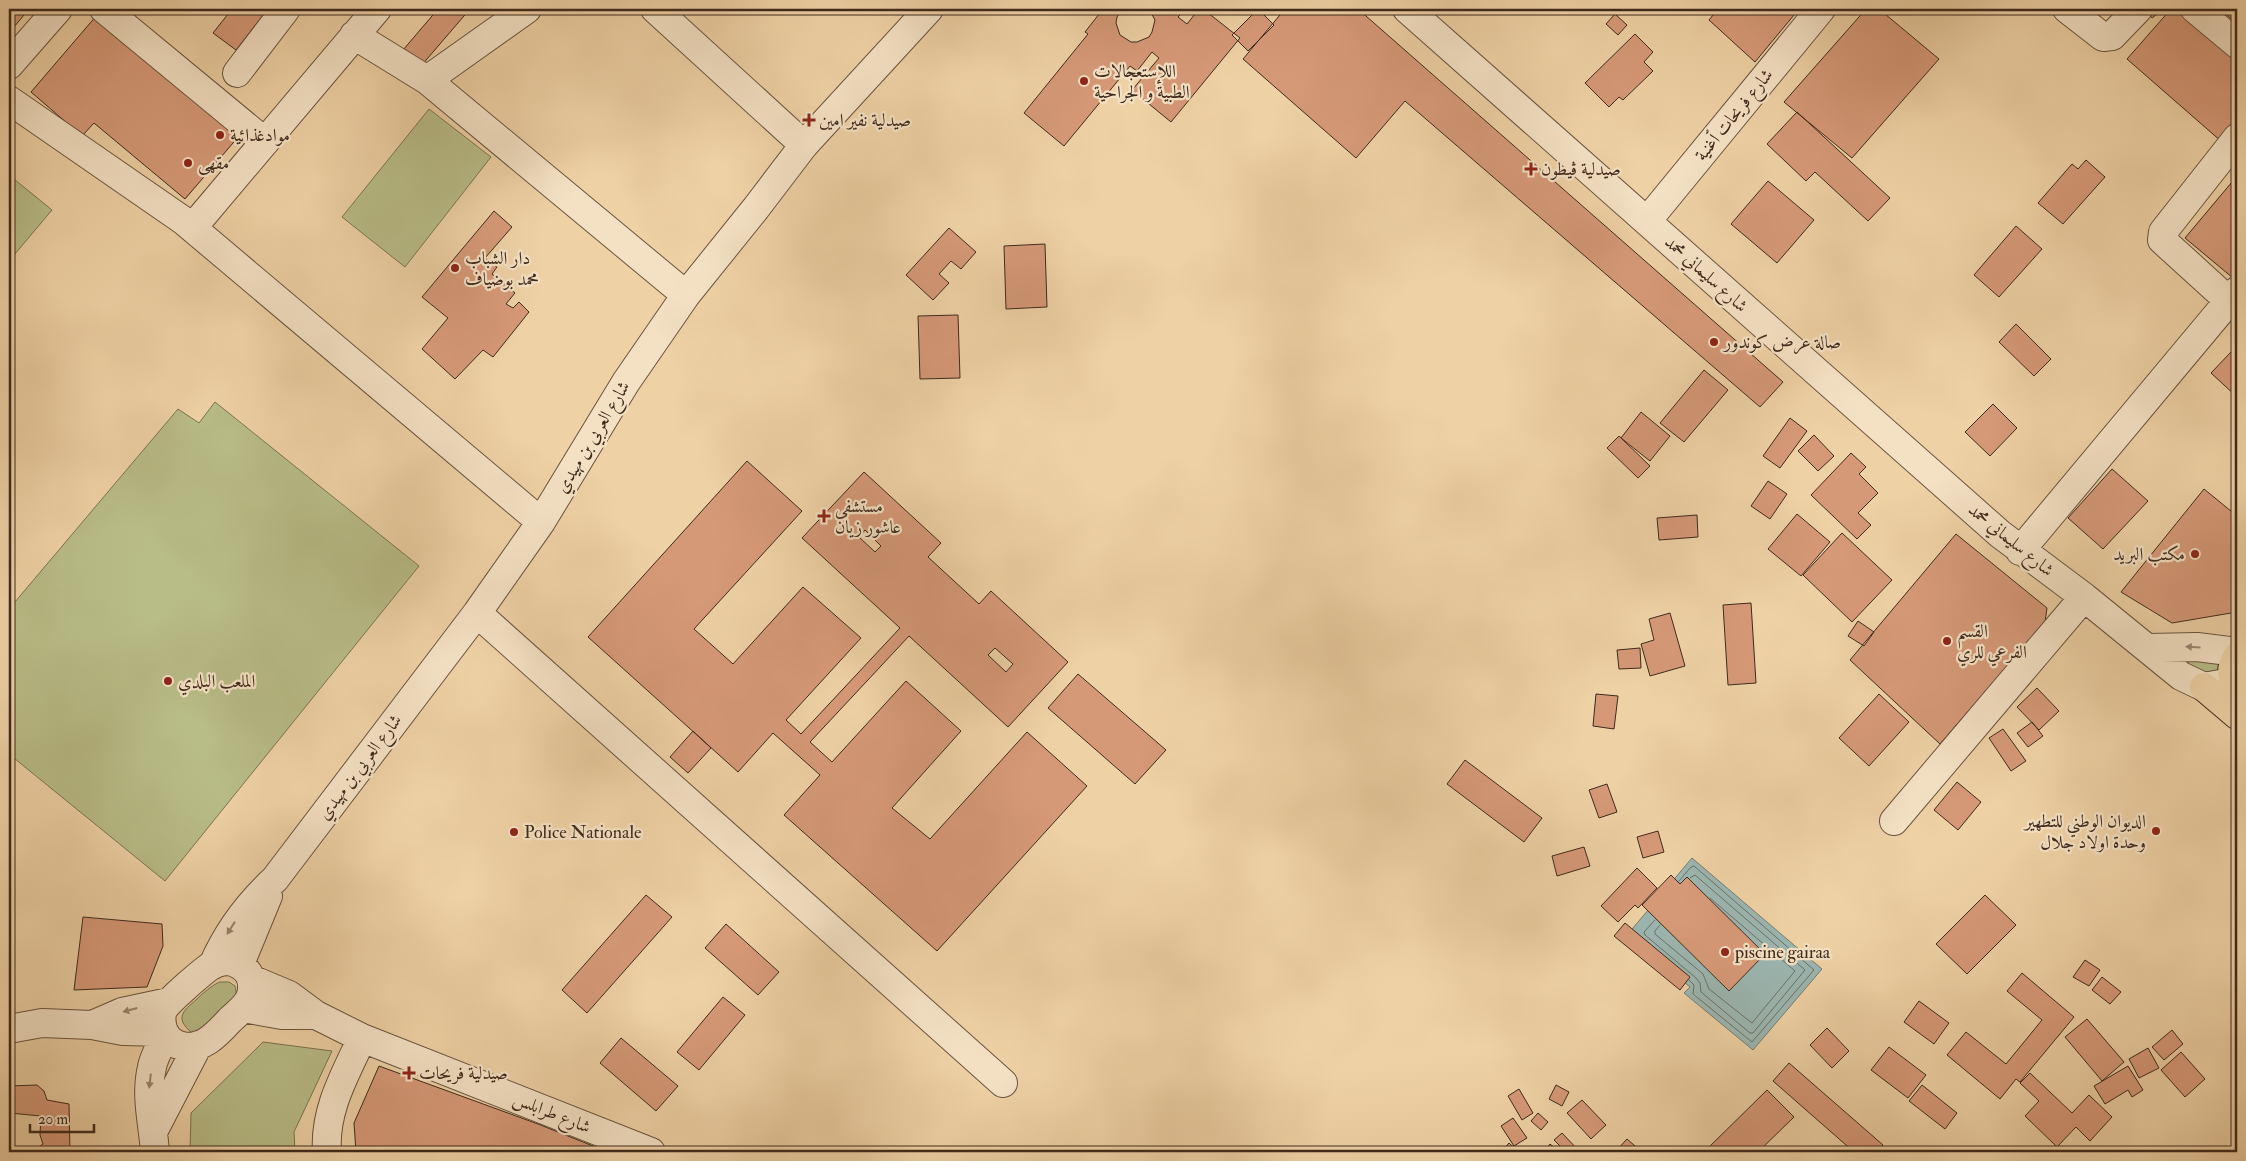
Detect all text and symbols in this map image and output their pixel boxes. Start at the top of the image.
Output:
place label: اللإستعجالات الطبية و الجراحية [1094,60,1190,104]
street label: شارع فريحات ٱغنية [1689,64,1781,168]
marker: اللإستعجالات الطبية و الجراحية [1078,75,1090,87]
place label: صيدلية نفير امين [819,109,911,132]
marker: صيدلية نفير امين [803,114,815,126]
place label: موادغذائية [230,124,290,147]
marker: موادغذائية [214,129,226,141]
place label: مقهى [198,152,229,175]
marker: مقهى [182,157,194,169]
place label: صيدلية ڨيطون [1541,158,1621,181]
marker: صيدلية ڨيطون [1525,163,1537,175]
street label: شارع سليماني محمد [1658,231,1752,320]
place label: دار الشباب محمد بوضياف [465,247,539,291]
marker: دار الشباب محمد بوضياف [449,262,461,274]
place label: صالة عرض كوندور [1722,331,1841,355]
marker: صالة عرض كوندور [1708,336,1720,348]
street label: شارع العربي بن مهيدي [551,377,638,499]
place label: مستشفى عاشور زيان [835,495,901,539]
street label: شارع سليماني محمد [1961,498,2059,584]
marker: مستشفى عاشور زيان [817,509,831,523]
place label: مكتب البريد [2113,543,2185,566]
marker: مكتب البريد [2189,548,2201,560]
place label: القسم الفرعي للري [1957,620,2027,667]
marker: القسم الفرعي للري [1941,635,1953,647]
one-way arrow [2185,643,2201,651]
place label: الملعب البلدي [178,670,256,696]
marker: الملعب البلدي [162,675,174,687]
street label: شارع العربي بن مهيدي [313,709,410,826]
place label: الديوان الوطني للتطهير وحدة اولاد جلال [2023,810,2146,854]
place label: Police Nationale [524,821,642,844]
marker: الديوان الوطني للتطهير وحدة اولاد جلال [2150,825,2162,837]
marker: Police Nationale [508,826,520,838]
one-way arrow [227,921,236,935]
place label: piscine gairaa [1734,941,1831,964]
marker: piscine gairaa [1719,946,1731,958]
one-way arrow [122,1006,137,1014]
place label: صيدلية فريحات [419,1062,508,1085]
marker: صيدلية فريحات [403,1067,415,1079]
one-way arrow [146,1073,154,1089]
street label: شارع طرابلس [509,1087,594,1142]
scale bar [30,1101,94,1133]
text: 20 m [38,1110,68,1129]

